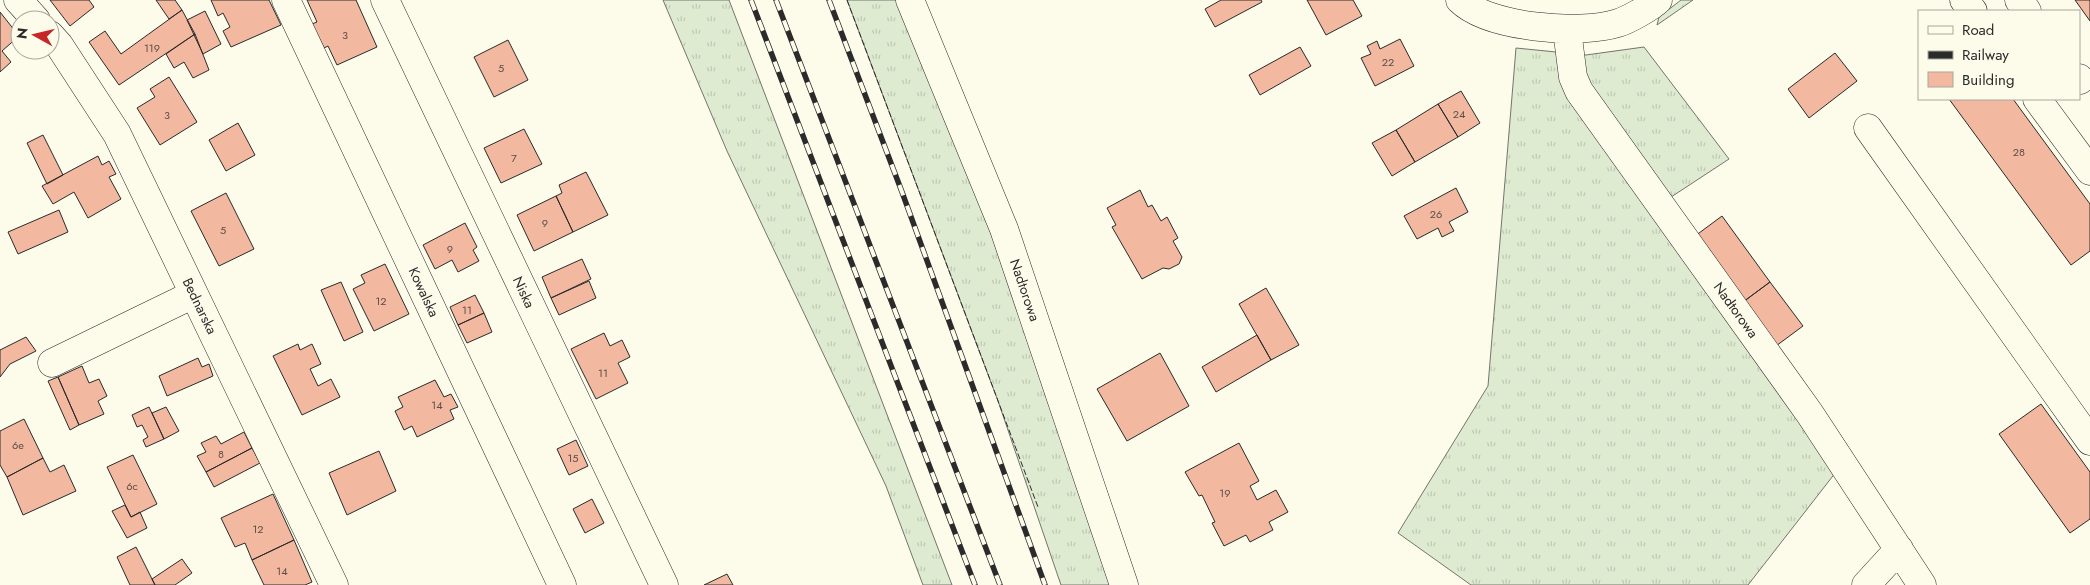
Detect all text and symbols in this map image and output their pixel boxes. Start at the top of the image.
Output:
north arrow [10,10,60,60]
legend [1918,10,2080,100]
text: Road [1962,19,1994,41]
text: N [11,26,33,40]
house number: 3 [342,27,348,43]
house number: 119 [144,40,160,56]
text: Railway [1962,44,2009,66]
house number: 22 [1382,54,1394,70]
house number: 5 [498,60,504,76]
text: Building [1962,69,2014,91]
house number: 24 [1453,106,1466,122]
house number: 3 [164,107,170,123]
house number: 28 [2013,144,2025,160]
house number: 7 [511,150,517,166]
house number: 26 [1430,206,1442,222]
house number: 9 [542,215,548,231]
house number: 5 [220,222,226,238]
house number: 9 [447,241,453,257]
street label: Nadtorowa [1005,256,1045,324]
street label: Kowalska [404,264,444,320]
street label: Niska [508,273,540,311]
street label: Bednarska [178,274,222,338]
street label: Nadtorowa [1709,278,1763,342]
house number: 12 [375,293,387,309]
house number: 11 [462,302,472,318]
house number: 11 [598,365,608,381]
house number: 14 [431,397,443,413]
house number: 6e [12,437,24,453]
house number: 8 [218,446,224,462]
house number: 15 [567,450,579,466]
house number: 6c [126,478,138,494]
house number: 19 [1219,485,1231,501]
house number: 12 [252,521,264,537]
house number: 14 [276,563,288,579]

